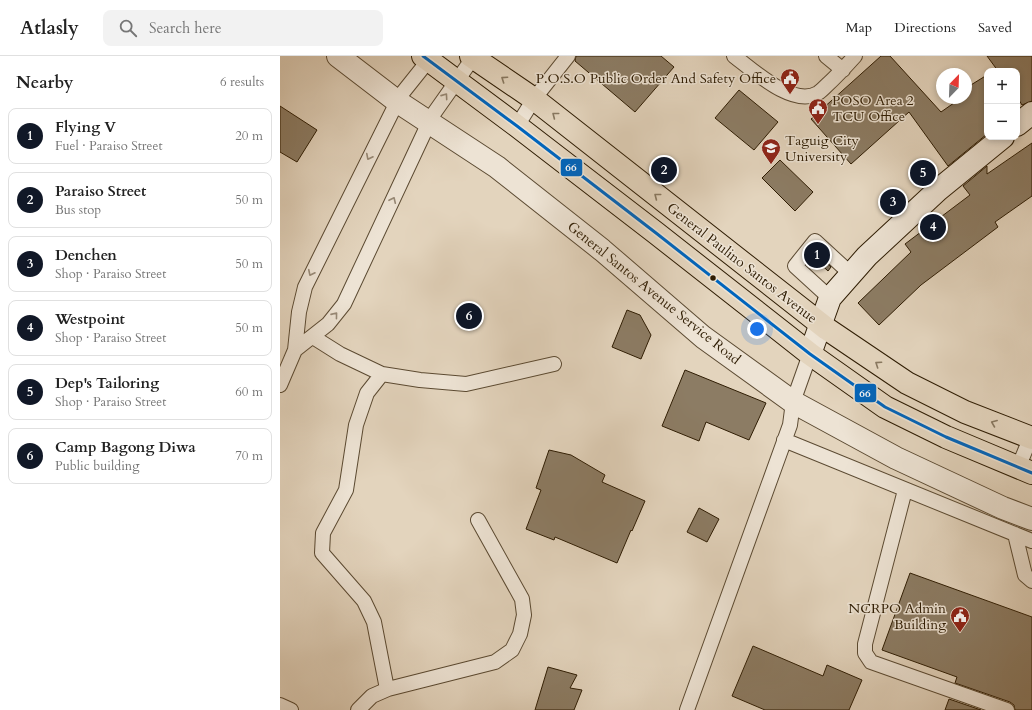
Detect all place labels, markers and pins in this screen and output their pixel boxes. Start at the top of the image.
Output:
public building icon: P.O.S.O Public Order And Safety Office [779,67,801,95]
place label: P.O.S.O Public Order And Safety Office [536,69,776,88]
place label: POSO Area 2 TCU Office [832,91,914,126]
public building icon: POSO Area 2 TCU Office [807,97,829,125]
place label: Taguig City University [785,131,859,166]
school or university icon: Taguig City University [760,137,782,165]
pin: 2 [651,155,677,185]
pin: 5 [910,158,936,188]
pin: 3 [880,187,906,217]
pin: 4 [920,212,946,242]
pin: 1 [804,240,830,270]
unlabelled marker [708,273,718,283]
pin: 6 [456,301,482,331]
place label: NCRPO Admin Building [848,599,946,634]
public building icon: NCRPO Admin Building [949,605,971,633]

